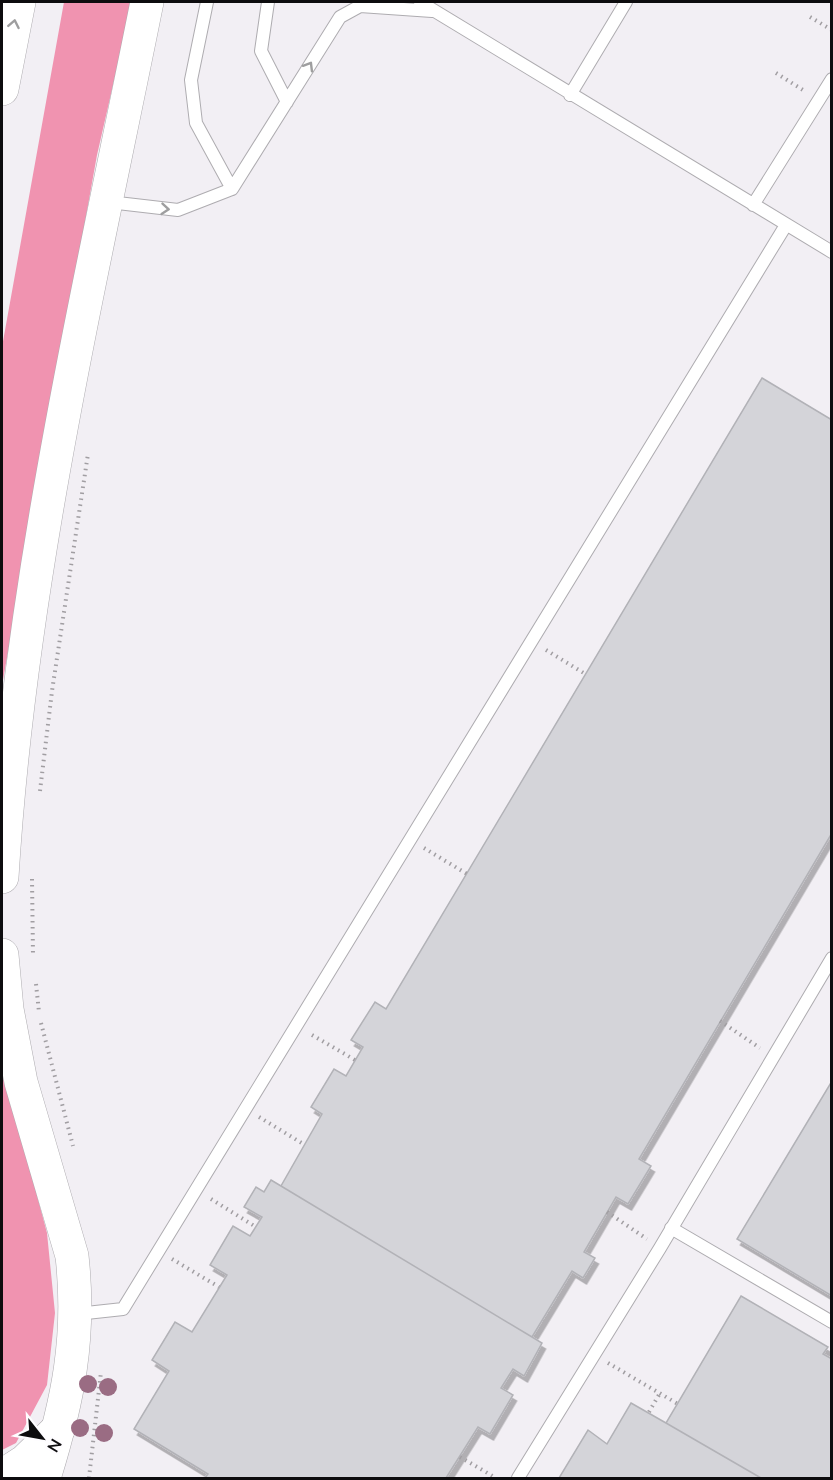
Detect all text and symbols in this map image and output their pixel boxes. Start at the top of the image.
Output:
one-way arrow [7,20,20,30]
one-way arrow [302,62,314,72]
one-way arrow [160,202,170,215]
north arrow [12,1408,72,1468]
text: N [41,1434,67,1456]

